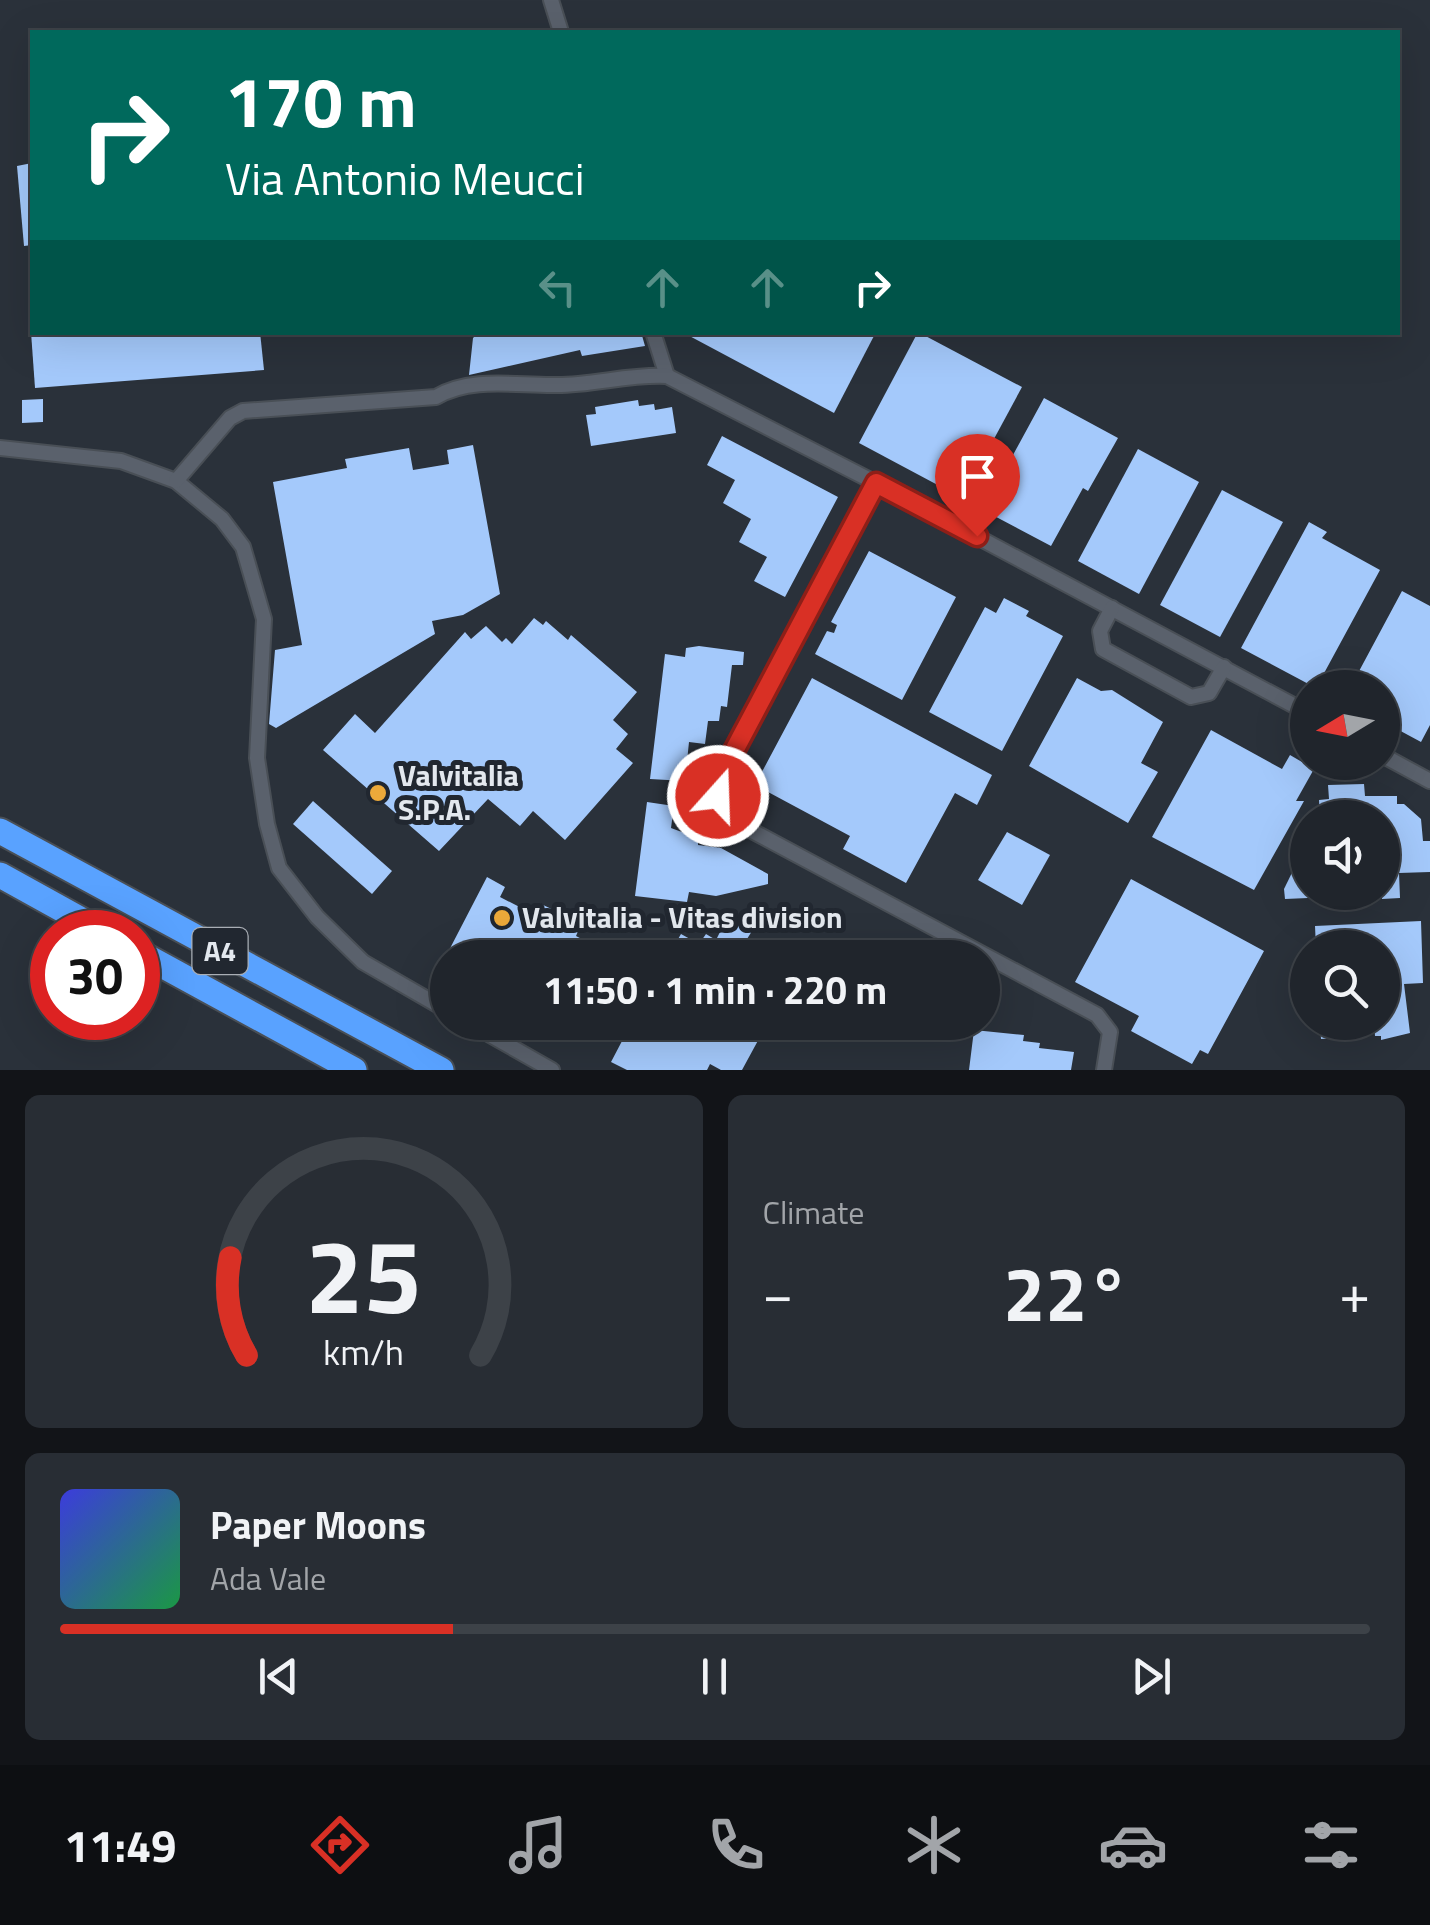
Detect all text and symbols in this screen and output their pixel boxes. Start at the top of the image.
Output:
text: 170 m [225,48,417,154]
icon: right [60,70,190,200]
text: Via Antonio Meucci [225,144,585,212]
icon: left [530,260,585,315]
icon: ahead [635,260,690,315]
icon: ahead [740,260,795,315]
icon: right [845,260,900,315]
pin [935,434,1020,537]
icon: arrive [950,449,1005,504]
north arrow [1290,670,1400,780]
map controls [1290,670,1400,1040]
position arrow [666,744,770,848]
place label: Valvitalia S.P.A. [398,752,519,832]
marker: Valvitalia S.P.A. [367,782,389,804]
button: sound [1290,800,1400,910]
place label: Valvitalia - Vitas division [522,894,843,940]
marker: Valvitalia - Vitas division [491,907,513,929]
speed limit sign: 30 [30,910,160,1040]
road number: A4 [192,928,248,974]
button: search [1290,930,1400,1040]
text: 11:50 · 1 min · 220 m [543,961,887,1019]
text: Climate [763,1188,864,1236]
text: 25 [306,1195,422,1353]
text: 22° [1003,1236,1129,1350]
text: − [763,1251,793,1334]
text: + [1339,1251,1370,1334]
text: km/h [323,1324,404,1379]
text: Paper Moons [210,1496,426,1554]
text: Ada Vale [210,1554,326,1602]
icon: previous [251,1649,306,1704]
icon: pause [687,1649,742,1704]
icon: next [1124,1649,1179,1704]
icon: directions [305,1810,375,1880]
icon: music [503,1810,573,1880]
icon: phone [701,1810,771,1880]
icon: climate [899,1810,969,1880]
icon: car [1098,1810,1168,1880]
icon: filters [1296,1810,1366,1880]
text: 11:49 [64,1811,176,1879]

